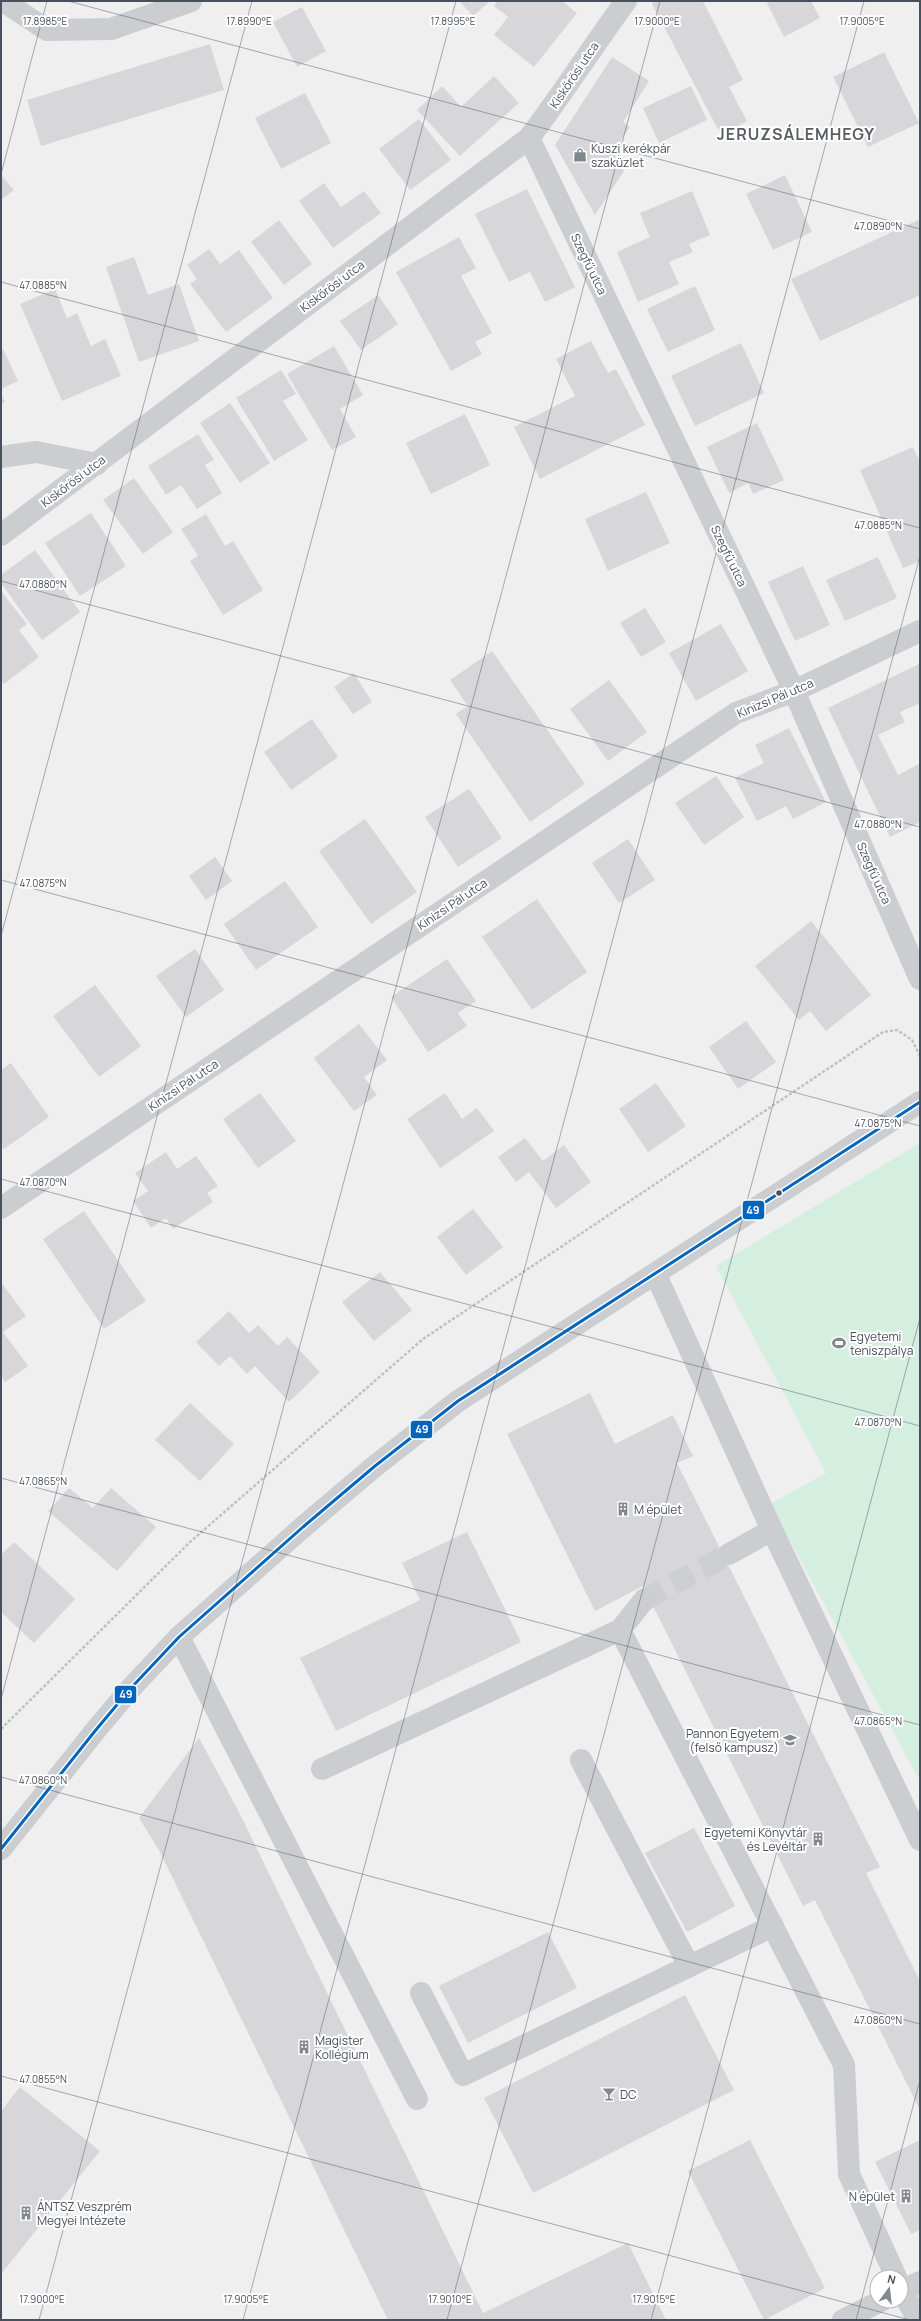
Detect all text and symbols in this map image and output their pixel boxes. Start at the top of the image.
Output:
text: 17.8985°E [23,14,68,28]
text: 17.8990°E [226,14,272,28]
text: 17.8995°E [431,14,476,28]
text: 17.9000°E [634,14,680,28]
text: 17.9005°E [839,14,885,28]
street label: Kiskőrösi utca [545,38,603,112]
district label: JERUZSÁLEMHEGY [717,123,875,145]
place label: Kuszi kerékpár szaküzlet [591,140,672,171]
shop icon: Kuszi kerékpár szaküzlet [572,147,588,163]
text: 47.0890°N [854,219,902,233]
street label: Szegfű utca [567,231,611,297]
street label: Kiskőrösi utca [296,256,368,316]
text: 47.0885°N [19,278,67,292]
street label: Kiskőrösi utca [37,451,109,511]
text: 47.0885°N [854,518,902,532]
street label: Szegfű utca [707,523,751,589]
text: 47.0880°N [19,577,67,591]
street label: Kinizsi Pál utca [734,674,816,722]
text: 47.0880°N [854,817,902,831]
street label: Szegfű utca [853,839,895,907]
street label: Kinizsi Pál utca [413,874,491,934]
text: 47.0875°N [20,876,67,890]
street label: Kinizsi Pál utca [144,1055,222,1115]
text: 47.0875°N [855,1116,902,1130]
text: 47.0870°N [19,1175,67,1189]
unlabelled marker [774,1188,784,1198]
line badge: 49 [742,1200,765,1220]
text: 49 [746,1202,760,1217]
place label: Egyetemi teniszpálya [850,1328,913,1359]
sports icon: Egyetemi teniszpálya [831,1335,847,1351]
text: 47.0870°N [854,1415,902,1429]
line badge: 49 [410,1420,433,1439]
text: 49 [415,1421,429,1436]
text: 47.0865°N [19,1474,67,1488]
building icon: M épület [615,1501,631,1517]
place label: M épület [634,1501,682,1518]
line badge: 49 [114,1685,137,1704]
text: 49 [119,1686,133,1701]
text: 47.0865°N [854,1714,902,1728]
place label: Pannon Egyetem (felső kampusz) [686,1725,779,1756]
school or university icon: Pannon Egyetem (felső kampusz) [782,1732,798,1748]
text: 47.0860°N [19,1773,67,1787]
place label: Egyetemi Könyvtár és Levéltár [704,1824,808,1855]
building icon: Egyetemi Könyvtár és Levéltár [810,1831,826,1847]
text: 47.0860°N [854,2013,902,2027]
place label: Magister Kollégium [315,2032,369,2063]
building icon: Magister Kollégium [296,2039,312,2055]
text: 47.0855°N [19,2072,67,2086]
bar icon: DC [601,2086,617,2102]
place label: DC [620,2086,637,2103]
place label: N épület [849,2188,895,2205]
building icon: N épület [898,2188,914,2204]
place label: ÁNTSZ Veszprém Megyei Intézete [37,2198,132,2229]
building icon: ÁNTSZ Veszprém Megyei Intézete [18,2205,34,2221]
north arrow [869,2269,909,2309]
text: N [886,2271,898,2287]
text: 17.9000°E [19,2292,65,2306]
text: 17.9005°E [223,2292,269,2306]
text: 17.9010°E [428,2292,472,2306]
text: 17.9015°E [633,2292,676,2306]

